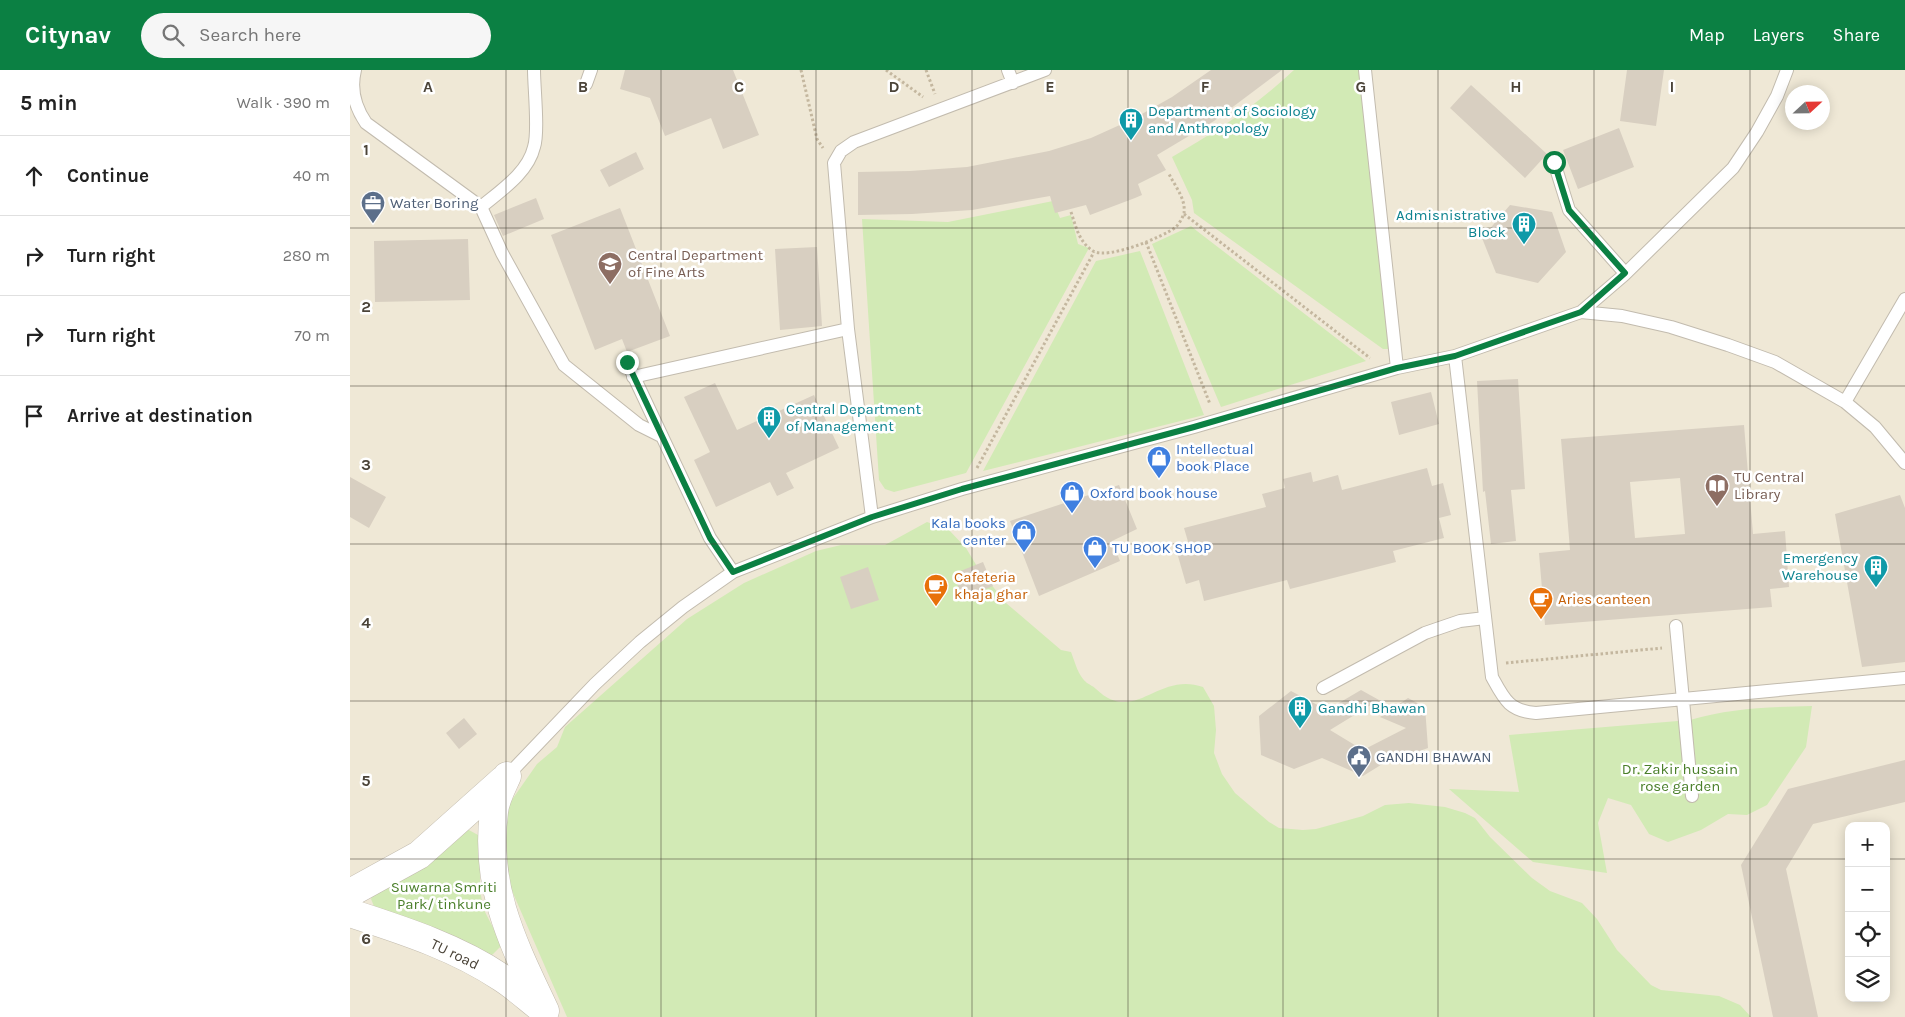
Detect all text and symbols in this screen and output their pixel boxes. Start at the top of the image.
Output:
search box [141,13,491,58]
text: Citynav [25,21,111,49]
icon: search [159,21,187,49]
text: Search here [199,24,301,46]
text: Map [1689,24,1725,46]
text: Layers [1753,24,1805,46]
text: Share [1833,24,1880,46]
text: A [423,77,433,96]
text: B [578,77,588,96]
text: C [734,77,744,96]
text: D [889,77,900,96]
text: E [1045,77,1055,96]
text: F [1201,77,1210,96]
text: G [1356,77,1366,96]
text: H [1510,77,1522,96]
text: I [1670,77,1674,96]
north arrow [1785,85,1830,130]
text: 5 min [20,91,77,115]
text: Walk · 390 m [236,93,330,112]
place label: Department of Sociology and Anthropology [1148,102,1316,137]
building icon: Department of Sociology and Anthropology [1118,107,1144,141]
text: 1 [363,140,369,159]
route start [1543,151,1566,174]
icon: ahead [20,162,48,190]
text: Continue [67,165,149,187]
text: 40 m [293,166,330,185]
office icon: Water Boring [360,190,386,224]
place label: Water Boring [390,194,479,212]
place label: Admisnistrative Block [1396,206,1506,241]
building icon: Admisnistrative Block [1511,211,1537,245]
icon: right [20,242,48,270]
text: Turn right [67,245,156,267]
text: 280 m [283,246,330,265]
place label: Central Department of Fine Arts [628,246,764,281]
school or university icon: Central Department of Fine Arts [597,251,623,285]
text: 2 [361,297,371,316]
icon: right [20,322,48,350]
text: Turn right [67,325,156,347]
text: 70 m [294,326,330,345]
route end [616,351,639,374]
place label: Central Department of Management [786,400,922,435]
icon: arrive [20,402,48,430]
text: Arrive at destination [67,405,253,427]
building icon: Central Department of Management [756,405,782,439]
place label: Intellectual book Place [1176,440,1254,475]
shop icon: Intellectual book Place [1146,445,1172,479]
text: 3 [361,455,371,474]
place label: TU Central Library [1734,468,1804,503]
library icon: TU Central Library [1704,473,1730,507]
shop icon: Oxford book house [1059,480,1085,514]
place label: Oxford book house [1090,484,1218,502]
place label: Kala books center [931,514,1007,549]
shop icon: Kala books center [1011,519,1037,553]
shop icon: TU BOOK SHOP [1082,535,1108,569]
place label: TU BOOK SHOP [1112,539,1211,557]
place label: Emergency Warehouse [1782,549,1858,584]
building icon: Emergency Warehouse [1863,554,1889,588]
place label: Cafeteria khaja ghar [954,568,1028,603]
cafe icon: Cafeteria khaja ghar [923,573,949,607]
cafe icon: Aries canteen [1528,586,1554,620]
place label: Aries canteen [1558,590,1651,608]
text: 4 [361,613,371,632]
building icon: Gandhi Bhawan [1287,695,1313,729]
place label: Gandhi Bhawan [1318,699,1426,717]
public building icon: GANDHI BHAWAN [1346,744,1372,778]
place label: GANDHI BHAWAN [1376,748,1492,766]
park label: Dr. Zakir hussain rose garden [1622,760,1738,795]
text: 5 [361,771,371,790]
map controls [1845,822,1890,1002]
button: + [1845,822,1890,867]
button: − [1845,867,1890,912]
park label: Suwarna Smriti Park/ tinkune [391,878,497,913]
button: locate [1845,912,1890,957]
text: 6 [361,929,371,948]
street label: TU road [428,935,482,973]
button: layers [1845,957,1890,1002]

